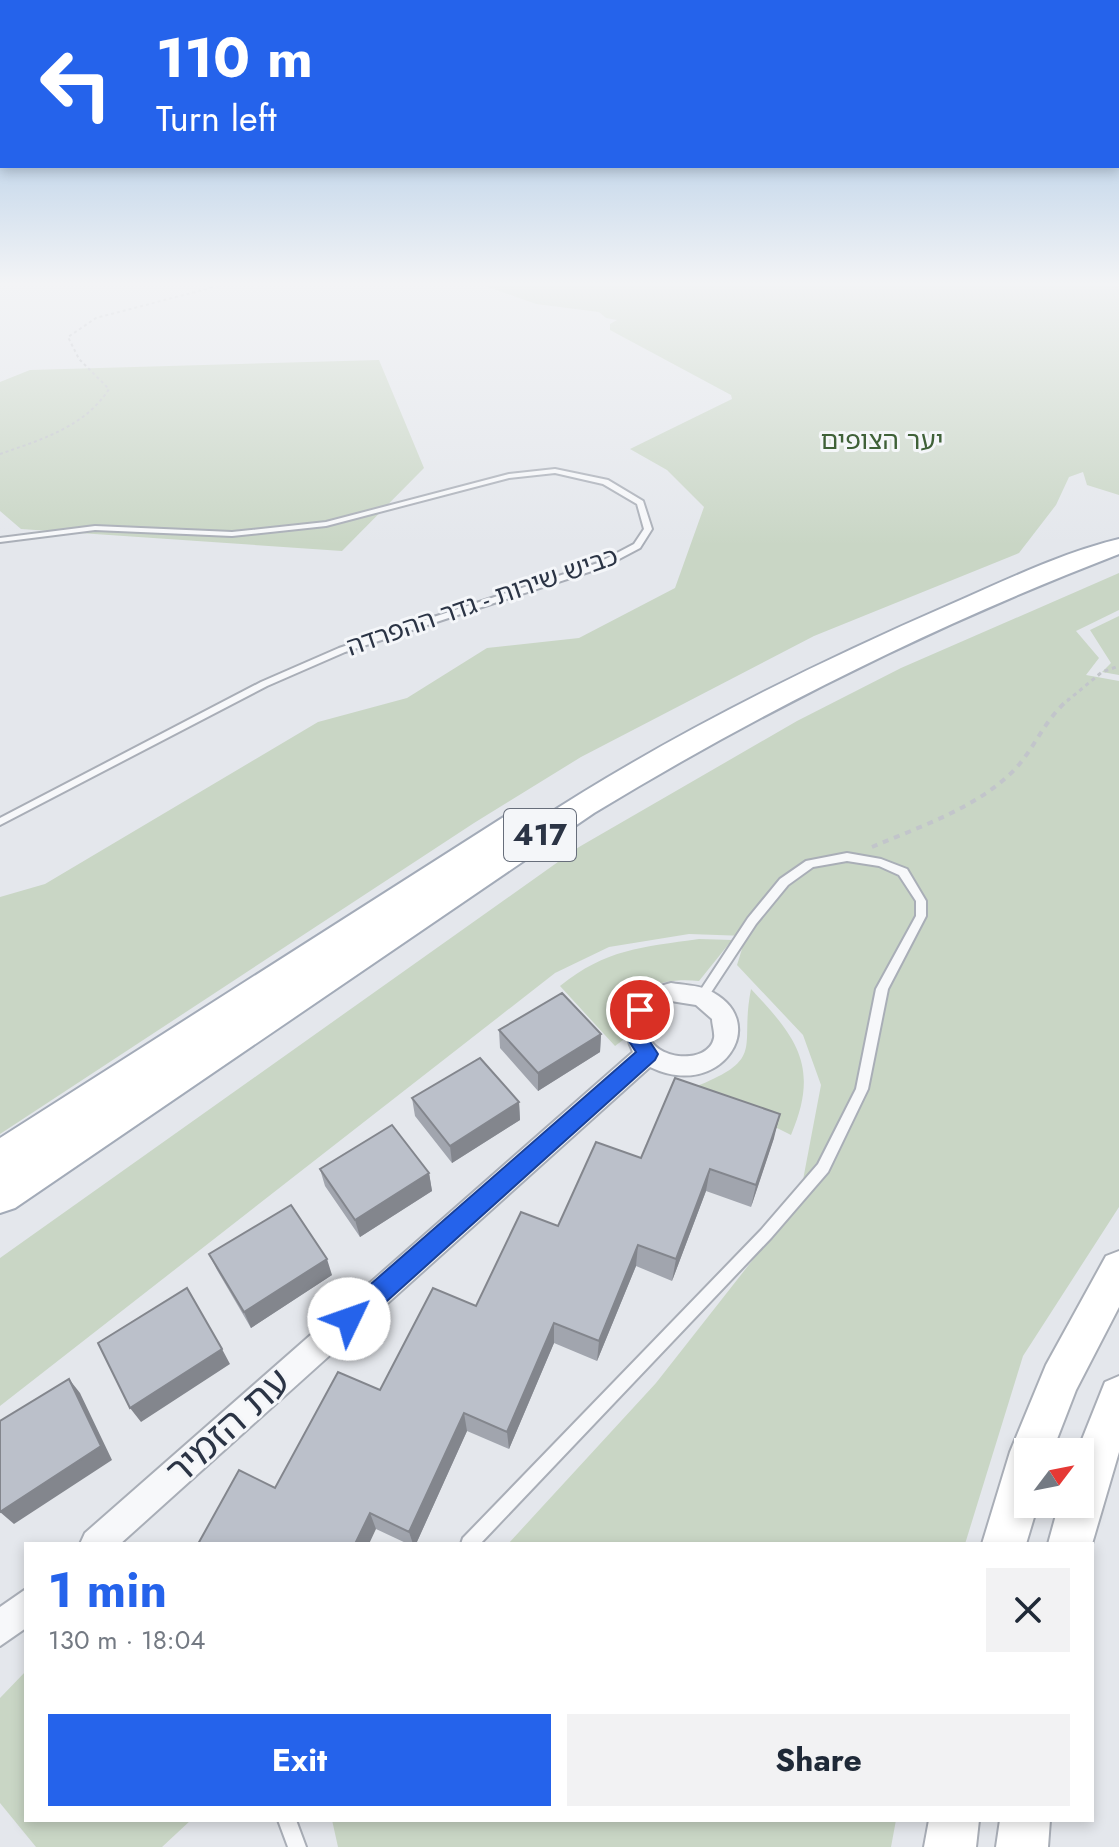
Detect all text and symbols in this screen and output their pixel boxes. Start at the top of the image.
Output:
text: 110 m [156,17,313,98]
icon: left [24,32,128,136]
text: Turn left [156,92,277,144]
park label: יער הצופים [821,421,943,459]
street label: כביש שירות - גדר ההפרדה [341,537,623,665]
road number: 417 [504,809,576,861]
pin [606,976,674,1044]
icon: arrive [618,988,662,1032]
position arrow [307,1277,391,1361]
street label: עת הזמיר [153,1354,302,1497]
north arrow [1014,1438,1094,1518]
map controls [1014,1438,1094,1518]
text: 1 min [48,1556,167,1625]
button: close [986,1568,1070,1652]
text: 130 m · 18:04 [48,1621,205,1659]
button: Exit [48,1714,551,1806]
button: Share [567,1714,1070,1806]

